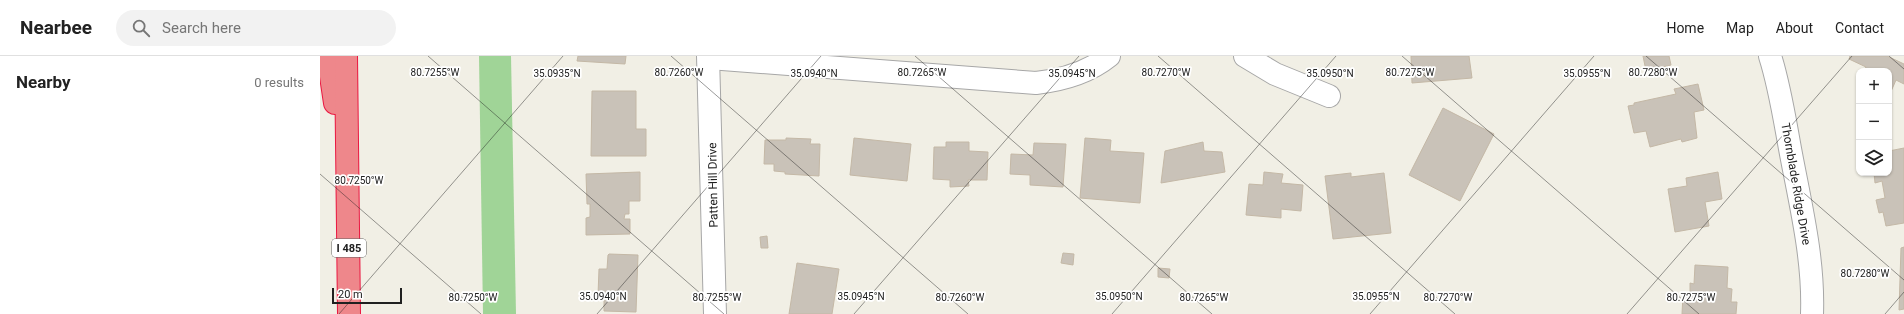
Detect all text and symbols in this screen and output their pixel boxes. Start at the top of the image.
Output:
search box [116,10,396,46]
text: Nearbee [20,16,92,39]
icon: search [130,17,152,39]
text: Search here [162,19,241,37]
text: Home [1666,20,1704,36]
text: Map [1726,20,1754,36]
text: About [1776,20,1813,36]
text: Contact [1835,20,1884,36]
text: 80.7255°W [411,67,460,78]
text: 80.7260°W [655,67,704,78]
text: 80.7265°W [898,67,947,78]
text: 80.7270°W [1142,67,1191,78]
text: 80.7275°W [1386,67,1435,78]
text: 80.7280°W [1629,67,1678,78]
text: 35.0935°N [533,68,581,79]
text: 35.0940°N [790,68,838,79]
text: 35.0945°N [1048,68,1096,79]
text: 35.0950°N [1306,68,1354,79]
text: 35.0955°N [1563,68,1611,79]
map controls [1856,68,1892,176]
button: + [1856,68,1892,104]
text: Nearby [16,72,71,92]
text: 0 results [254,75,304,90]
button: − [1856,104,1892,140]
street label: Thornblade Ridge Drive [1778,122,1814,246]
button: layers [1856,140,1892,176]
street label: Patten Hill Drive [705,142,721,228]
text: 80.7250°W [335,175,384,186]
road number: I 485 [332,239,366,257]
text: 80.7280°W [1841,268,1890,279]
scale bar [332,286,402,305]
text: 20 m [338,288,363,301]
text: 35.0940°N [579,291,627,302]
text: 35.0945°N [837,291,885,302]
text: 35.0950°N [1095,291,1143,302]
text: 35.0955°N [1352,291,1400,302]
text: 80.7250°W [449,292,498,303]
text: 80.7255°W [693,292,742,303]
text: 80.7260°W [936,292,985,303]
text: 80.7265°W [1180,292,1229,303]
text: 80.7270°W [1424,292,1473,303]
text: 80.7275°W [1667,292,1716,303]

